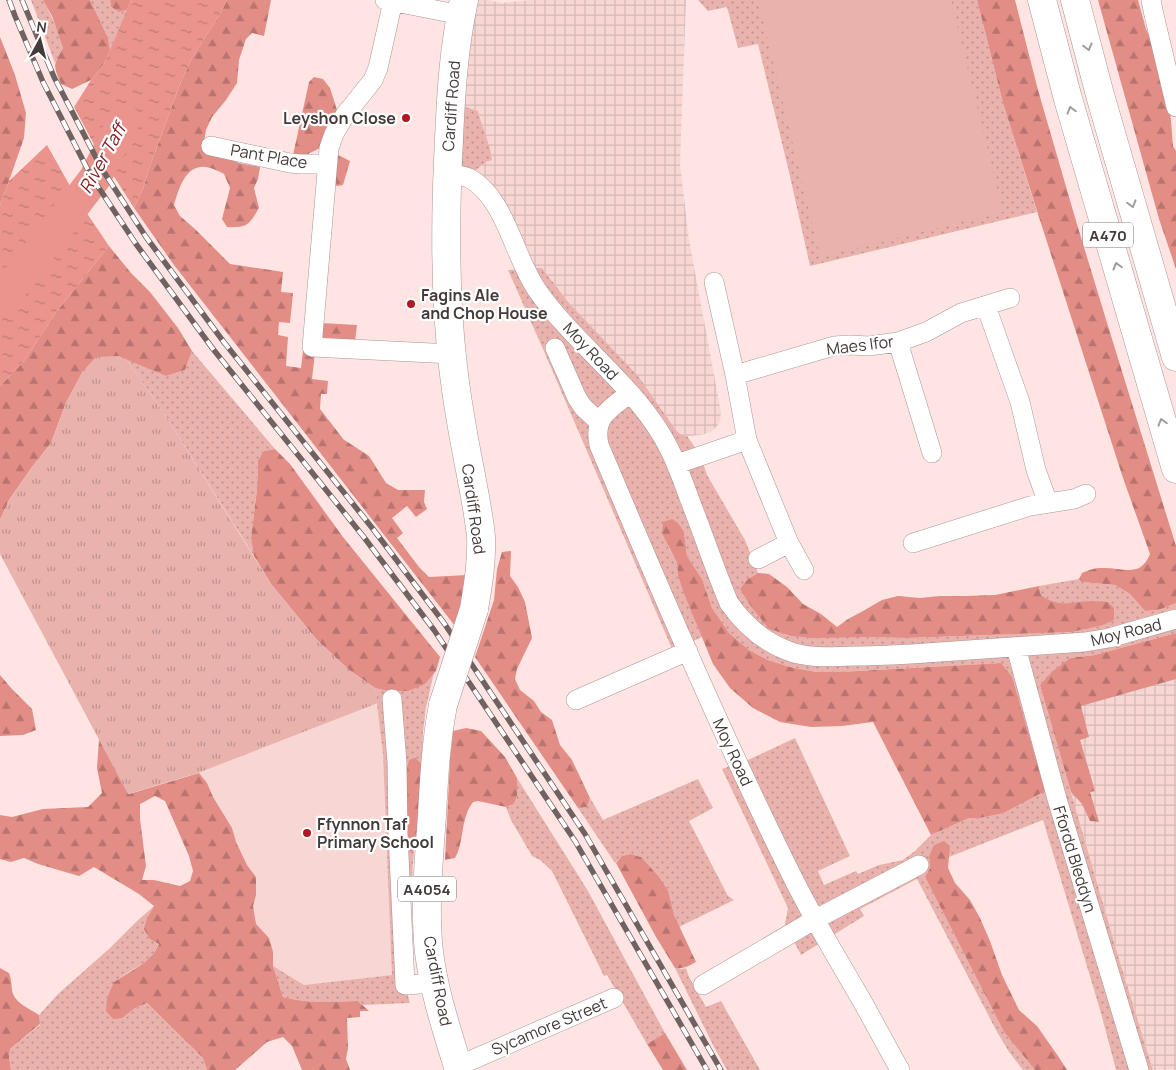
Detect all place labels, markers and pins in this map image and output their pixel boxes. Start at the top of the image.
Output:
place label: Leyshon Close [283,107,396,129]
marker: Leyshon Close [400,112,412,124]
place label: Fagins Ale and Chop House [421,284,548,324]
marker: Fagins Ale and Chop House [405,298,417,310]
place label: Ffynnon Taf Primary School [317,813,434,853]
marker: Ffynnon Taf Primary School [301,827,313,839]

